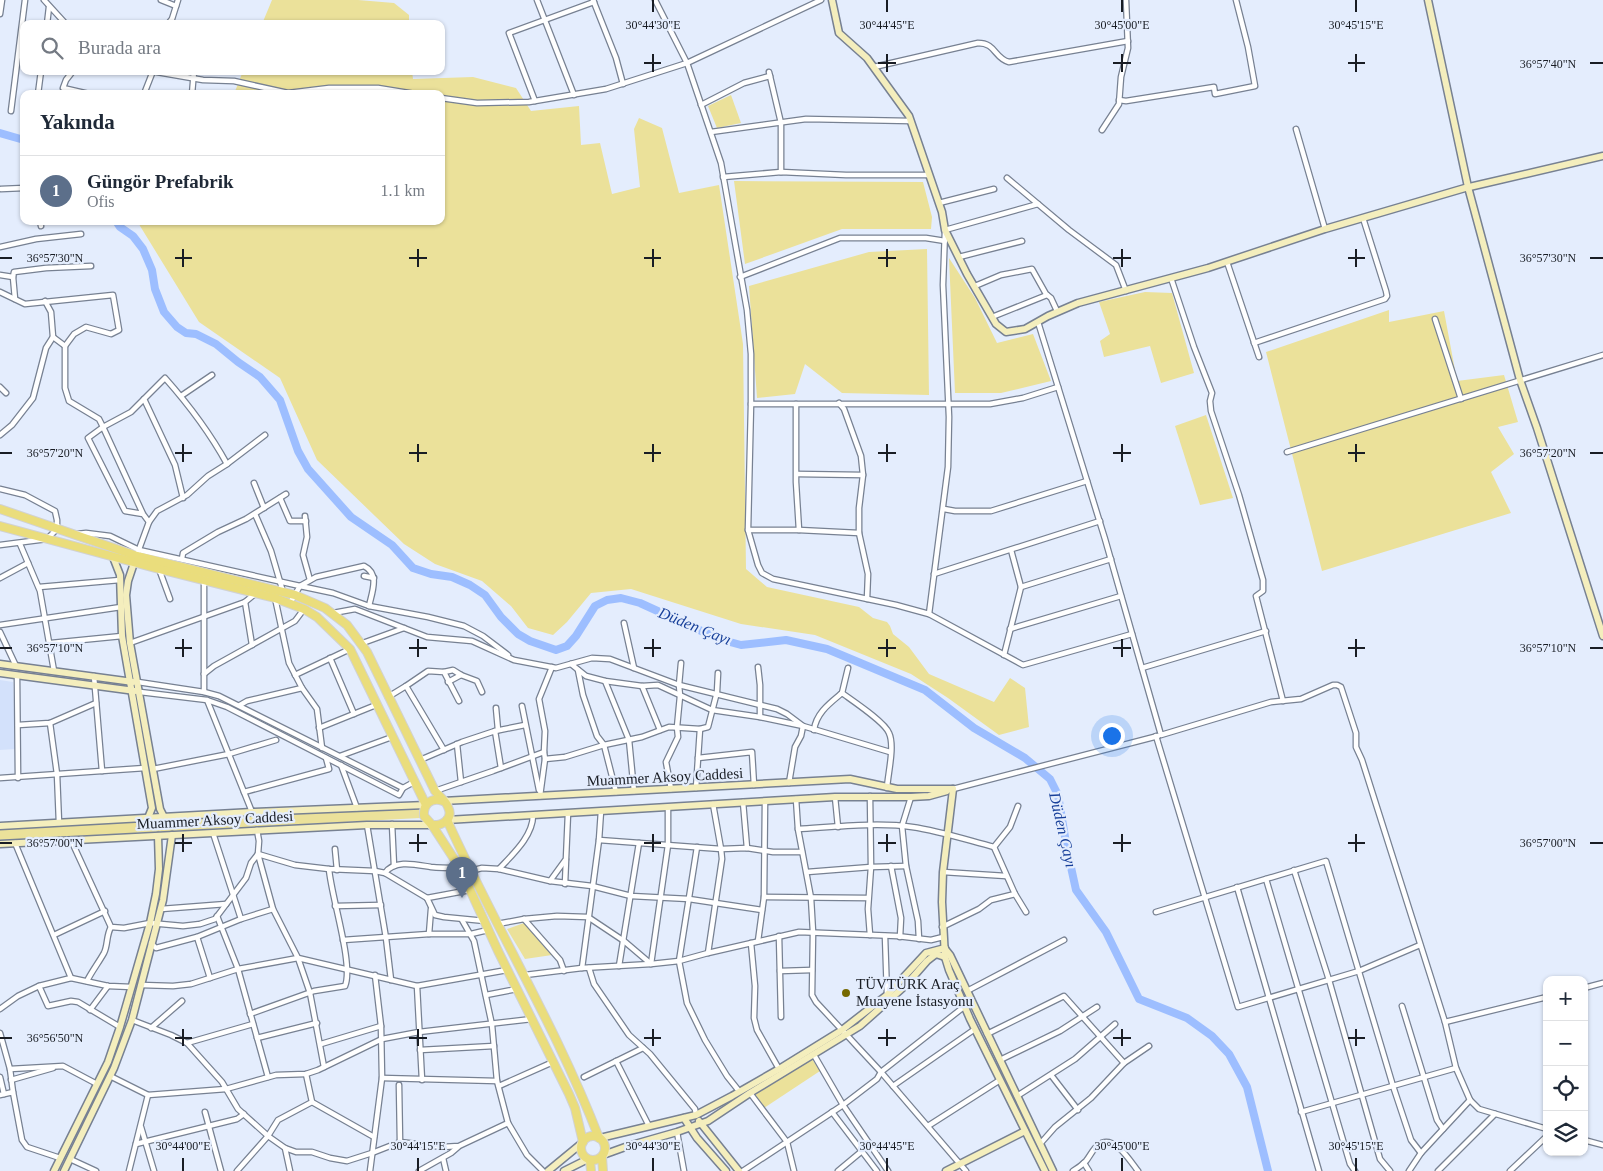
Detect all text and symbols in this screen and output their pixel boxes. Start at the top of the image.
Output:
text: 30°44'30"E [625,18,681,32]
text: 30°44'45"E [859,18,915,32]
text: 30°45'00"E [1094,18,1150,32]
text: 30°45'15"E [1328,18,1384,32]
search box [20,20,445,75]
icon: search [38,34,66,62]
text: Burada ara [78,37,161,58]
text: 36°57'40"N [1520,57,1577,71]
text: Yakında [40,110,115,134]
text: Güngör Prefabrik [87,171,234,192]
text: 1 [52,182,60,199]
text: 1.1 km [381,182,425,199]
text: Ofis [87,193,115,210]
text: 36°57'30"N [27,251,84,265]
text: 36°57'30"N [1520,251,1577,265]
text: 36°57'20"N [27,446,84,460]
text: 36°57'20"N [1520,446,1577,460]
water label: Düden Çayı [655,603,734,649]
text: 36°57'10"N [27,641,84,655]
text: 36°57'10"N [1520,641,1577,655]
your location [1099,723,1125,749]
street label: Muammer Aksoy Caddesi [586,765,744,789]
water label: Düden Çayı [1045,790,1080,870]
street label: Muammer Aksoy Caddesi [136,808,294,832]
text: 36°57'00"N [27,836,84,850]
text: 36°57'00"N [1520,836,1577,850]
pin: 1 [446,857,478,898]
place label: TÜVTÜRK Araç Muayene İstasyonu [856,976,974,1009]
map controls [1543,976,1588,1156]
button: + [1543,976,1588,1021]
marker: TÜVTÜRK Araç Muayene İstasyonu [840,987,852,999]
button: − [1543,1021,1588,1066]
text: 36°56'50"N [27,1031,84,1045]
button: locate [1543,1066,1588,1111]
button: layers [1543,1111,1588,1156]
text: 30°44'00"E [155,1139,211,1153]
text: 30°44'15"E [390,1139,446,1153]
text: 30°44'30"E [625,1139,681,1153]
text: 30°44'45"E [859,1139,915,1153]
text: 30°45'00"E [1094,1139,1150,1153]
text: 30°45'15"E [1328,1139,1384,1153]

